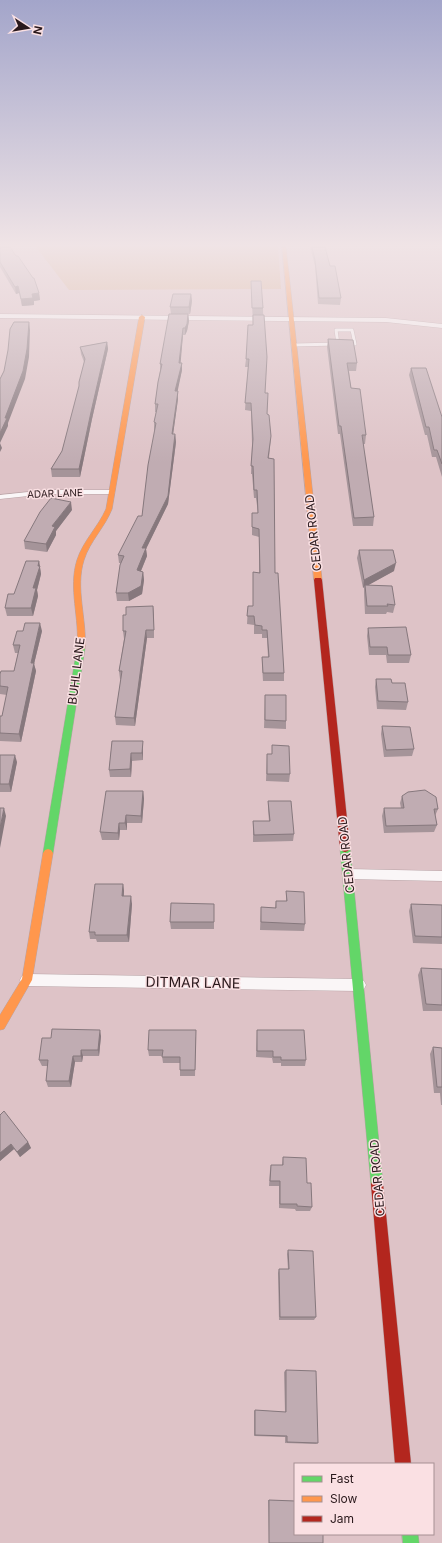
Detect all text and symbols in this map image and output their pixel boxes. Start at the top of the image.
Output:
north arrow [8,8,48,48]
text: N [30,25,46,36]
street label: ADAR LANE [27,486,83,500]
street label: CEDAR ROAD [302,494,324,572]
street label: BUHL LANE [64,637,88,705]
street label: CEDAR ROAD [335,816,357,894]
street label: DITMAR LANE [146,973,240,991]
street label: CEDAR ROAD [366,1139,388,1217]
legend [294,1463,434,1535]
text: Fast [330,1471,354,1486]
text: Slow [330,1491,358,1506]
text: Jam [330,1511,354,1526]

